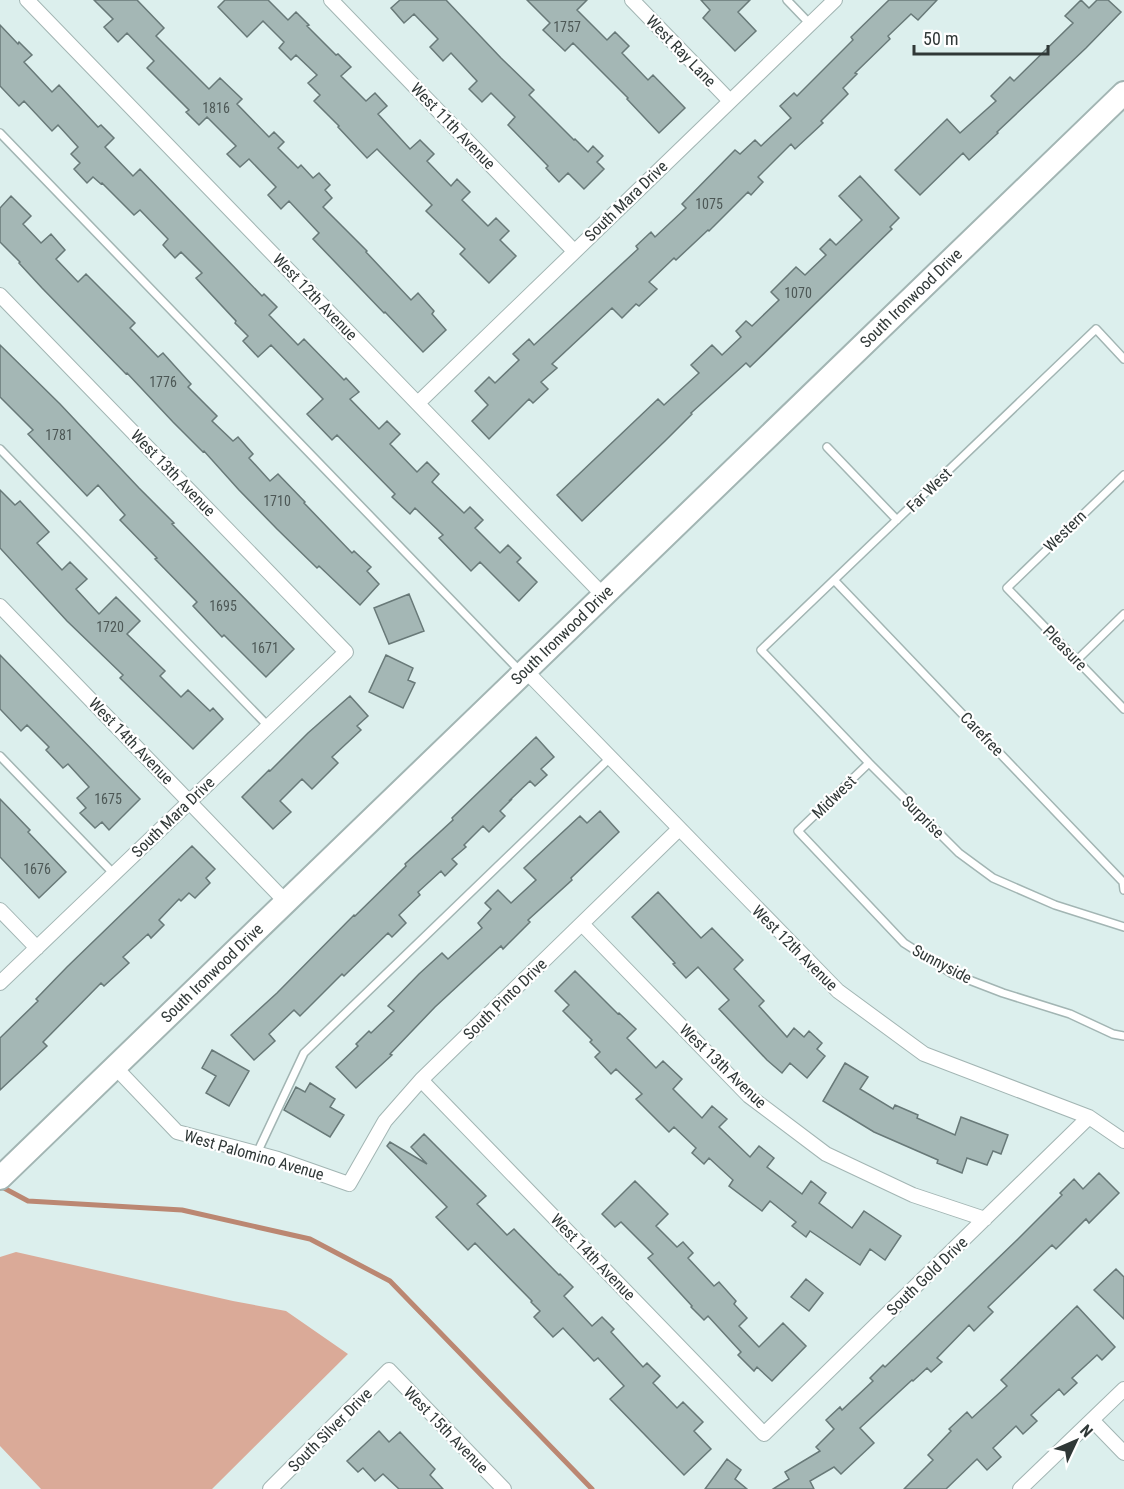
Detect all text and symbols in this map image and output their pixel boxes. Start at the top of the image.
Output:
street label: West Ray Lane [642,11,720,91]
scale bar [914,18,1048,56]
house number: 1757 [553,19,581,35]
text: 50 m [923,28,958,49]
street label: West 11th Avenue [407,79,499,173]
house number: 1816 [202,100,230,116]
street label: South Mara Drive [581,157,671,245]
house number: 1075 [695,196,723,212]
street label: South Ironwood Drive [856,244,966,352]
street label: West 12th Avenue [269,250,361,344]
house number: 1070 [784,285,812,301]
house number: 1776 [149,374,177,390]
street label: West 13th Avenue [127,426,219,520]
house number: 1781 [45,427,73,443]
street label: Far West [903,464,956,516]
house number: 1710 [263,493,291,509]
street label: Western [1040,506,1090,556]
street label: South Ironwood Drive [507,581,617,689]
house number: 1695 [209,598,237,614]
house number: 1720 [96,619,124,635]
street label: Pleasure [1039,622,1091,674]
house number: 1671 [251,640,279,656]
street label: West 14th Avenue [85,694,177,788]
street label: Carefree [956,708,1008,760]
street label: Midwest [808,771,860,822]
street label: South Mara Drive [128,773,218,861]
house number: 1675 [94,791,122,807]
street label: Surprise [898,792,948,842]
house number: 1676 [23,861,51,877]
street label: West 12th Avenue [748,901,842,995]
street label: South Ironwood Drive [157,919,267,1027]
street label: Sunnyside [909,940,975,988]
street label: South Pinto Drive [459,954,551,1044]
street label: West 13th Avenue [676,1020,770,1112]
street label: West Palomino Avenue [182,1126,326,1184]
street label: West 14th Avenue [547,1210,639,1304]
street label: South Gold Drive [883,1233,971,1319]
street label: West 15th Avenue [400,1383,492,1477]
street label: South Silver Drive [284,1384,376,1476]
north arrow [1046,1411,1106,1471]
text: N [1076,1421,1097,1441]

